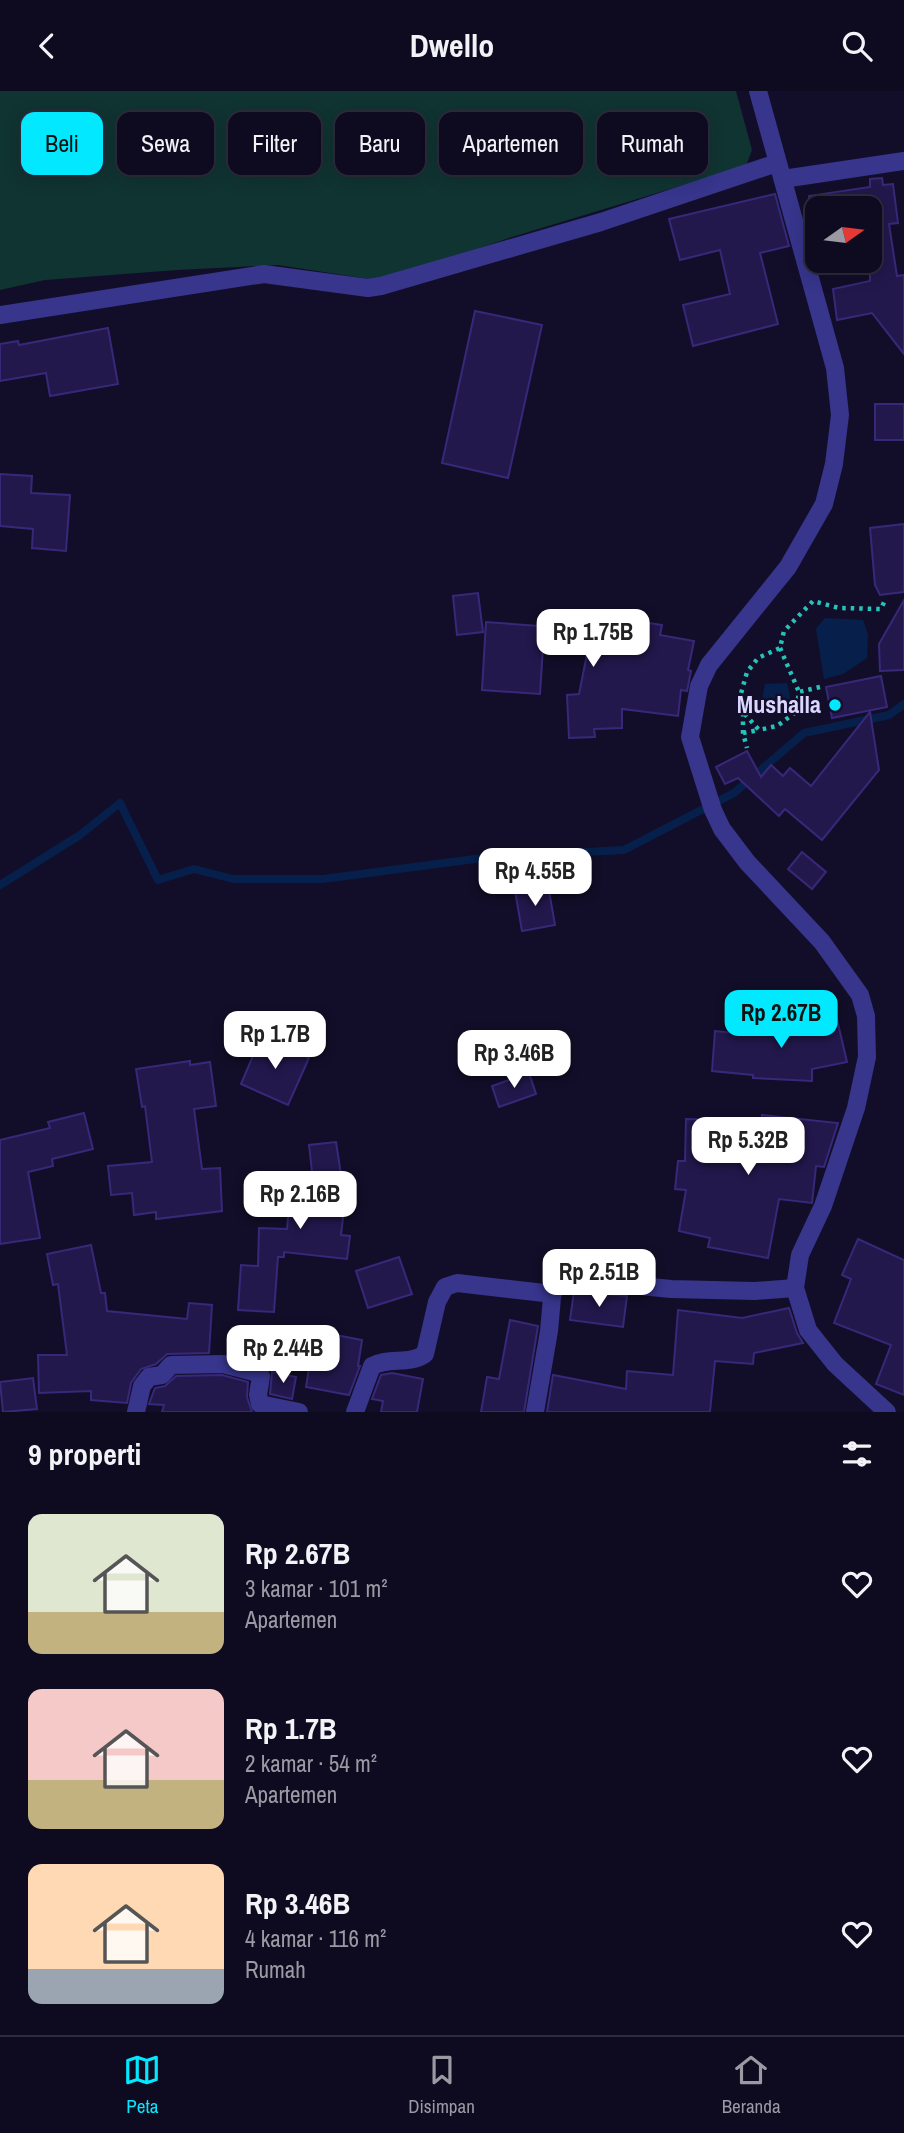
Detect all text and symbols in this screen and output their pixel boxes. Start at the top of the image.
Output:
text: Dwello [410,24,494,67]
icon: back [28,27,66,65]
icon: search [838,27,876,65]
chip: Beli [21,112,103,175]
chip: Sewa [117,112,214,175]
chip: Filter [228,112,321,175]
chip: Baru [335,112,425,175]
chip: Apartemen [439,112,583,175]
chip: Rumah [597,112,708,175]
north arrow [805,196,882,273]
map controls [805,196,882,273]
pin: Rp 1.75B [521,609,665,669]
text: Rp 1.75B [553,616,633,647]
place label: Mushalla [737,688,821,720]
marker: Mushalla [827,697,843,713]
pin: Rp 4.55B [463,849,607,908]
text: Rp 4.55B [495,855,575,886]
pin: Rp 2.67B [709,991,853,1050]
text: Rp 2.67B [741,997,821,1028]
pin: Rp 1.7B [210,1011,340,1071]
text: Rp 1.7B [240,1018,310,1049]
pin: Rp 3.46B [442,1031,586,1090]
text: Rp 3.46B [474,1037,554,1068]
pin: Rp 5.32B [676,1117,820,1177]
text: Rp 5.32B [708,1124,788,1155]
pin: Rp 2.16B [228,1171,372,1231]
text: Rp 2.16B [260,1178,340,1209]
pin: Rp 2.51B [527,1249,671,1309]
text: Rp 2.51B [559,1256,639,1287]
pin: Rp 2.44B [211,1325,355,1385]
text: Rp 2.44B [243,1332,323,1363]
text: 9 properti [28,1434,141,1474]
icon: filters [838,1435,876,1473]
text: Rp 2.67B [245,1533,350,1573]
icon: home [84,1542,168,1626]
icon: heart [838,1565,876,1603]
text: 3 kamar · 101 m² [245,1573,388,1604]
text: Apartemen [245,1604,337,1635]
text: Rp 1.7B [245,1708,337,1748]
icon: home [84,1717,168,1801]
icon: heart [838,1740,876,1778]
text: 2 kamar · 54 m² [245,1748,377,1779]
text: Apartemen [245,1779,337,1810]
text: Rp 3.46B [245,1883,350,1923]
icon: home [84,1892,168,1976]
icon: heart [838,1915,876,1953]
text: 4 kamar · 116 m² [245,1923,386,1954]
text: Rumah [245,1954,306,1985]
tab: Peta [123,2051,161,2119]
tab: Disimpan [408,2051,475,2119]
tab: Beranda [722,2051,781,2119]

